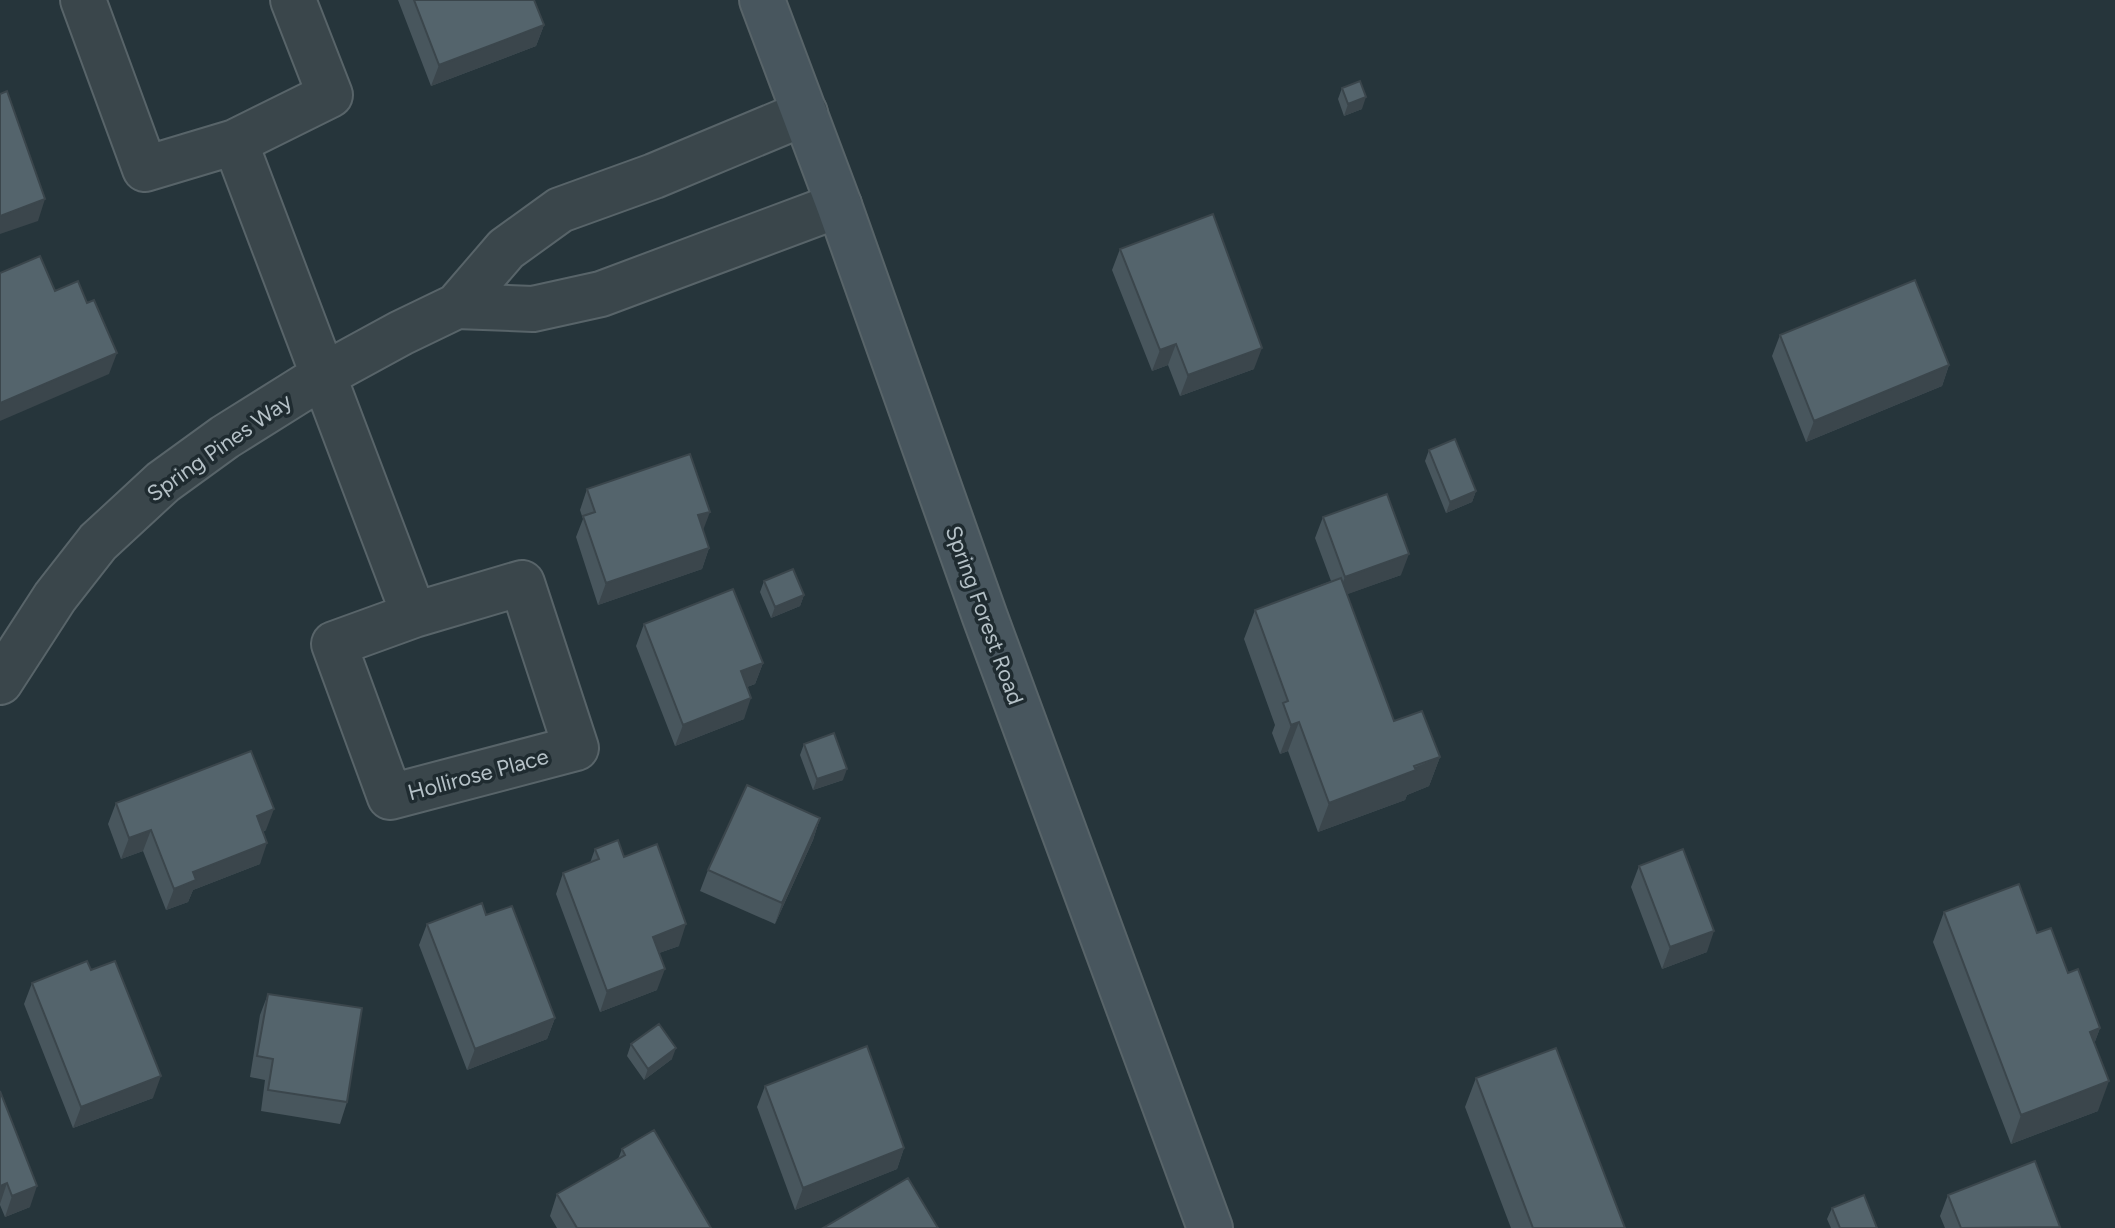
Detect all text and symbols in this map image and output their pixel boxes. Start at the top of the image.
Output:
street label: Spring Pines Way [142,387,297,507]
street label: Spring Forest Road [940,522,1029,708]
street label: Hollirose Place [405,743,552,806]

